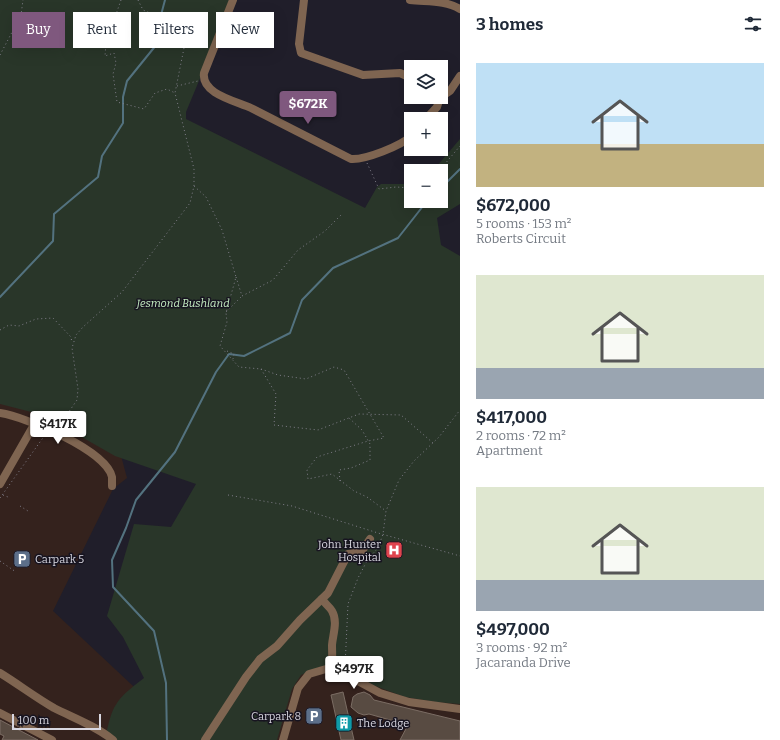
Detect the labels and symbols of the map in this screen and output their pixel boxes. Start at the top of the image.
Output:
pin: $672K [280,91,336,125]
park label: Jesmond Bushland [135,297,230,310]
pin: $417K [30,411,86,445]
place label: John Hunter Hospital [317,538,381,564]
hospital icon: John Hunter Hospital [384,540,404,560]
parking icon: Carpark 5 [12,549,32,569]
place label: Carpark 5 [35,553,84,566]
pin: $497K [326,656,382,690]
parking icon: Carpark 8 [304,706,324,726]
place label: Carpark 8 [251,710,301,723]
scale bar [12,712,101,731]
building icon: The Lodge [334,713,354,733]
place label: The Lodge [357,717,409,730]

